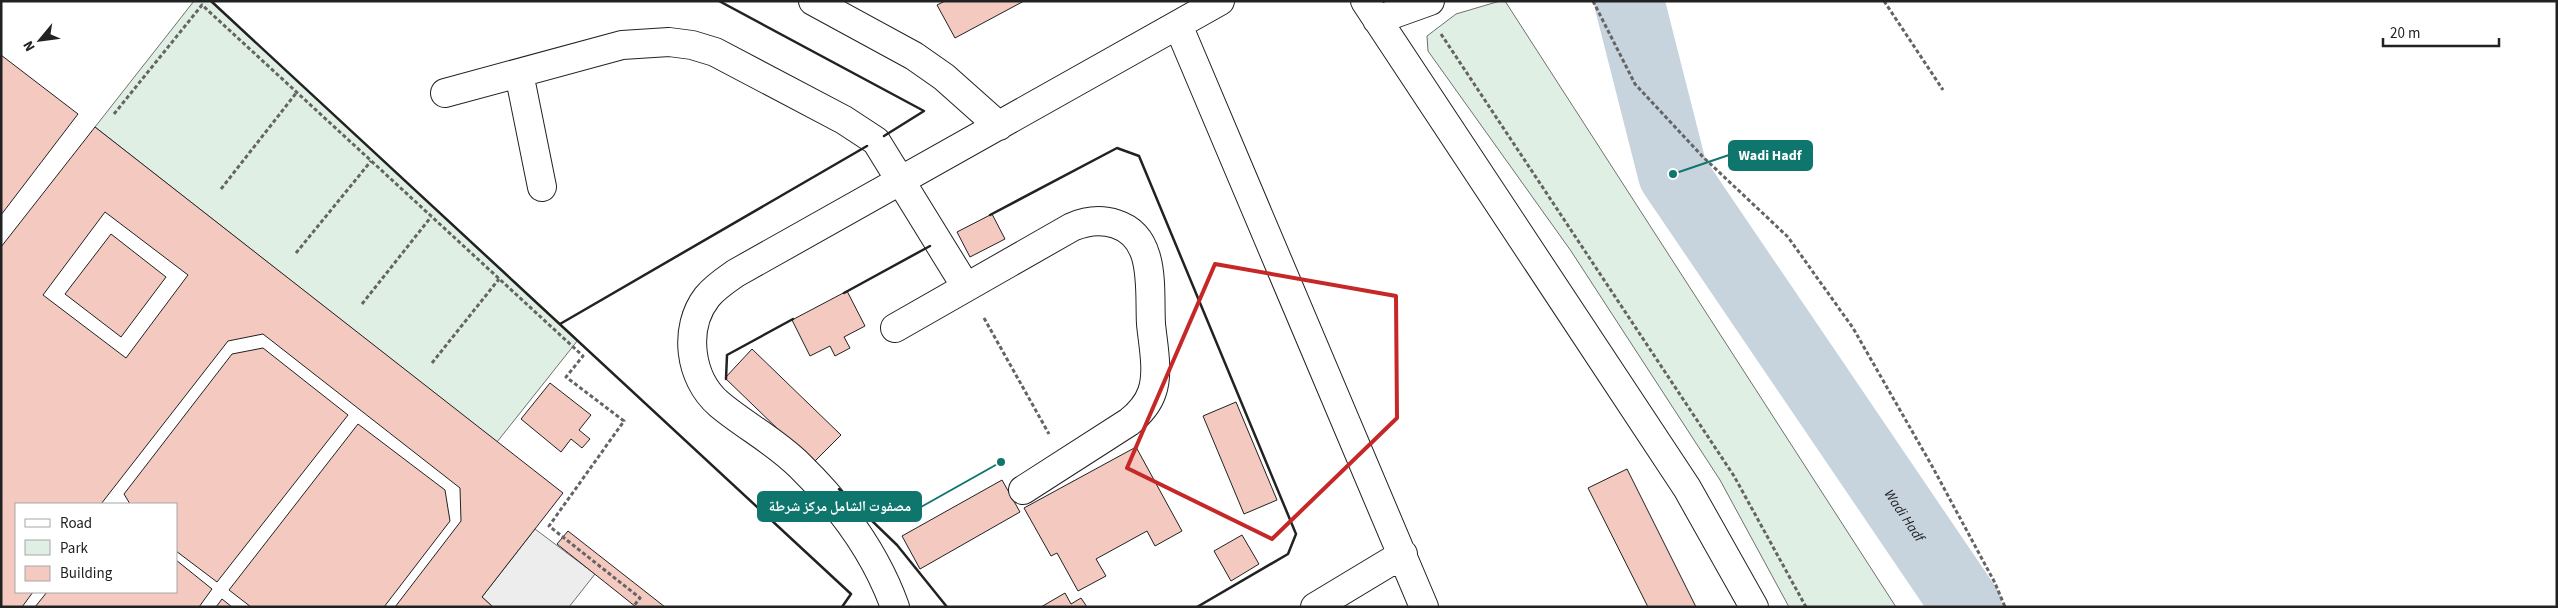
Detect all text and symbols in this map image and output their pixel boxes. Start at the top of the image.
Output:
north arrow [15,15,65,65]
scale bar [2383,15,2499,47]
text: 20 m [2390,23,2420,44]
text: N [19,37,41,55]
callout: Wadi Hadf [1729,141,1812,170]
text: Wadi Hadf [1739,146,1803,166]
water label: Wadi Hadf [1879,486,1930,548]
callout: مصفوت الشامل مركز شرطة [758,492,921,521]
text: مصفوت الشامل مركز شرطة [769,497,911,517]
legend [15,503,178,593]
text: Road [60,513,92,534]
text: Park [60,538,89,559]
text: Building [60,563,113,584]

